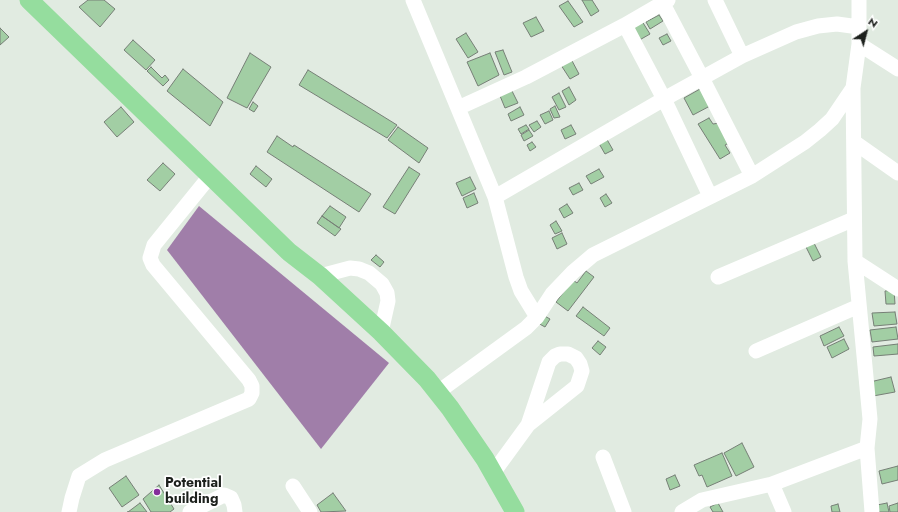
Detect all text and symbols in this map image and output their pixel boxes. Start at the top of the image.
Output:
north arrow [846,12,886,52]
text: N [865,13,881,31]
place label: Potential building [165,476,222,508]
marker: Potential building [152,487,162,497]

